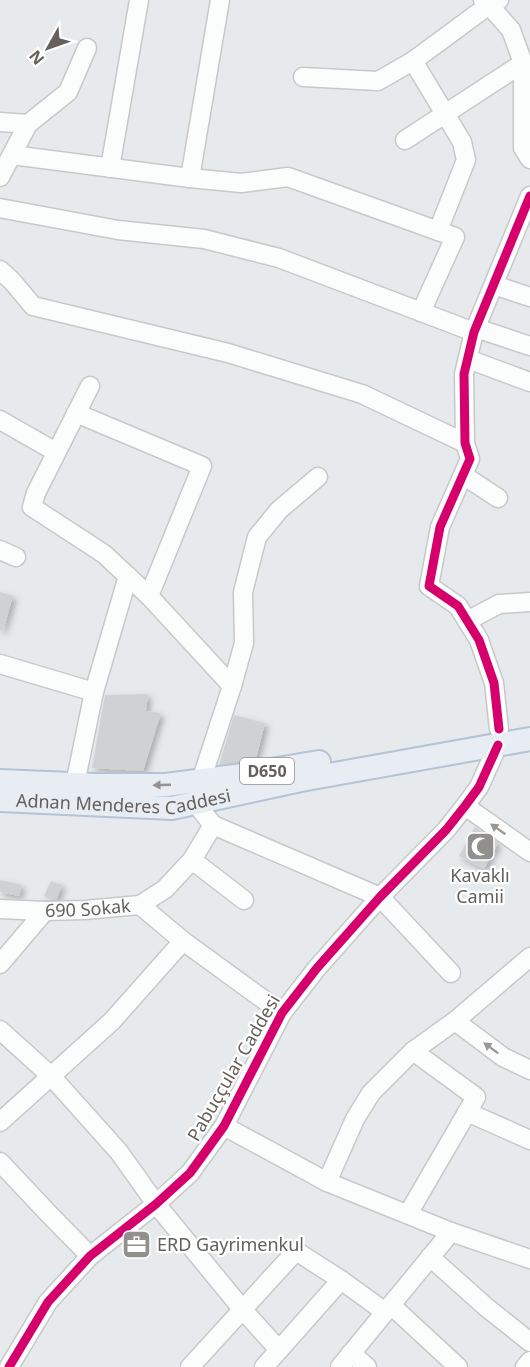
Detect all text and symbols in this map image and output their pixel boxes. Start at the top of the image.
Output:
north arrow [18,18,78,78]
text: N [24,46,49,70]
road number: D650 [240,758,294,784]
one-way arrow [152,780,171,789]
street label: Adnan Menderes Caddesi [15,783,233,819]
one-way arrow [490,823,506,835]
mosque icon: Kavaklı Camii [464,831,496,863]
place label: Kavaklı Camii [450,863,510,908]
street label: 690 Sokak [45,893,132,922]
street label: Pabuççular Caddesi [181,990,285,1145]
one-way arrow [483,1042,499,1054]
office icon: ERD Gayrimenkul [120,1229,152,1261]
place label: ERD Gayrimenkul [157,1232,304,1256]

